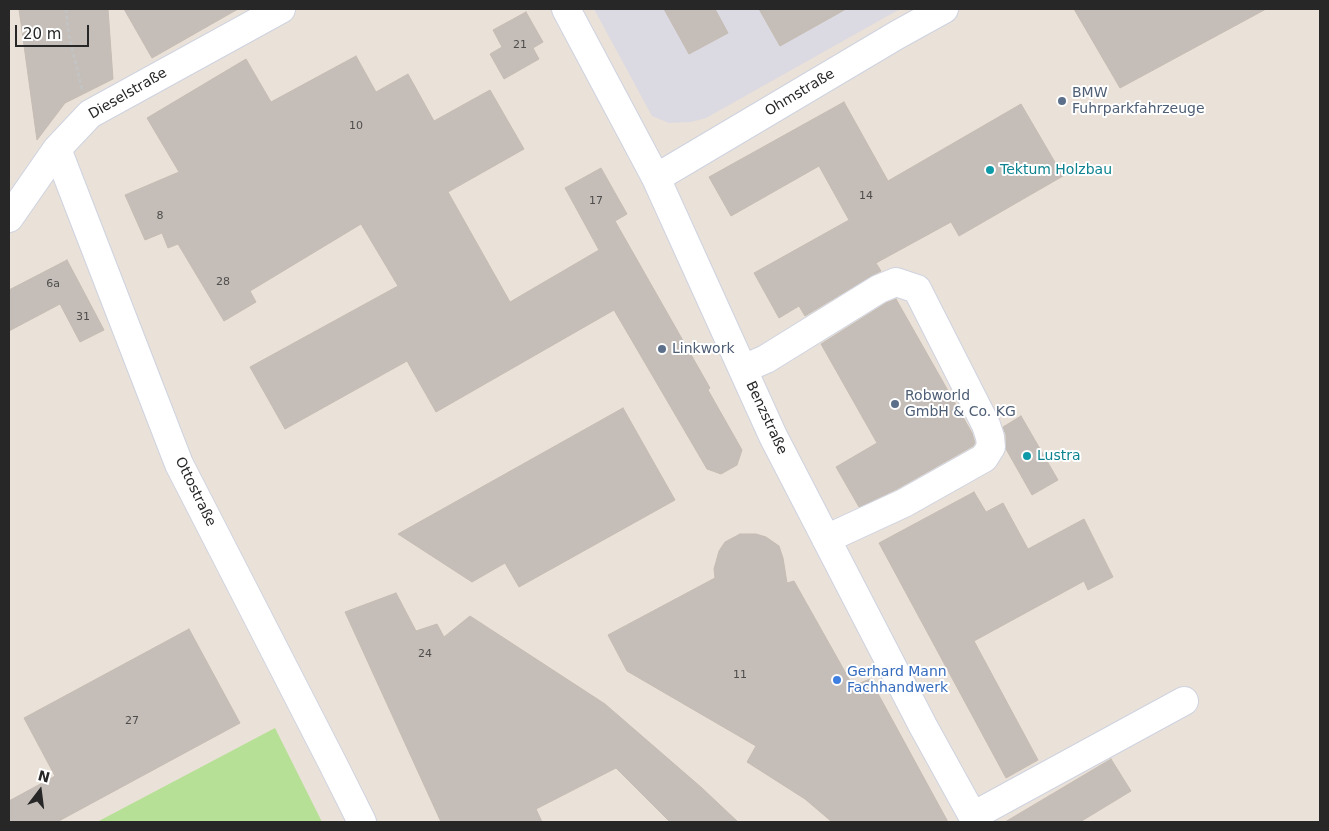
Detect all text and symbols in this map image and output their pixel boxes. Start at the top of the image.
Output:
scale bar [18,15,91,47]
text: 20 m [23,25,61,43]
house number: 21 [513,38,527,52]
street label: Dieselstraße [86,65,170,123]
street label: Ohmstraße [762,66,838,120]
place label: BMW Fuhrparkfahrzeuge [1072,85,1205,118]
marker: BMW Fuhrparkfahrzeuge [1056,95,1068,107]
house number: 10 [349,119,363,133]
place label: Tektum Holzbau [1000,162,1112,178]
marker: Tektum Holzbau [984,164,996,176]
house number: 14 [859,189,873,203]
house number: 17 [589,194,603,208]
house number: 8 [157,209,163,223]
house number: 28 [216,275,230,289]
house number: 6a [46,277,60,291]
house number: 31 [76,310,90,324]
place label: Linkwork [672,341,735,357]
marker: Linkwork [656,343,668,355]
street label: Benzstraße [742,379,790,457]
place label: Robworld GmbH & Co. KG [905,388,1016,421]
marker: Robworld GmbH & Co. KG [889,398,901,410]
place label: Lustra [1037,448,1081,464]
marker: Lustra [1021,450,1033,462]
street label: Ottostraße [171,455,219,529]
house number: 24 [418,647,432,661]
place label: Gerhard Mann Fachhandwerk [847,664,948,696]
house number: 11 [733,668,747,682]
marker: Gerhard Mann Fachhandwerk [831,674,843,686]
house number: 27 [125,714,139,728]
north arrow [15,766,65,816]
text: N [36,767,52,786]

